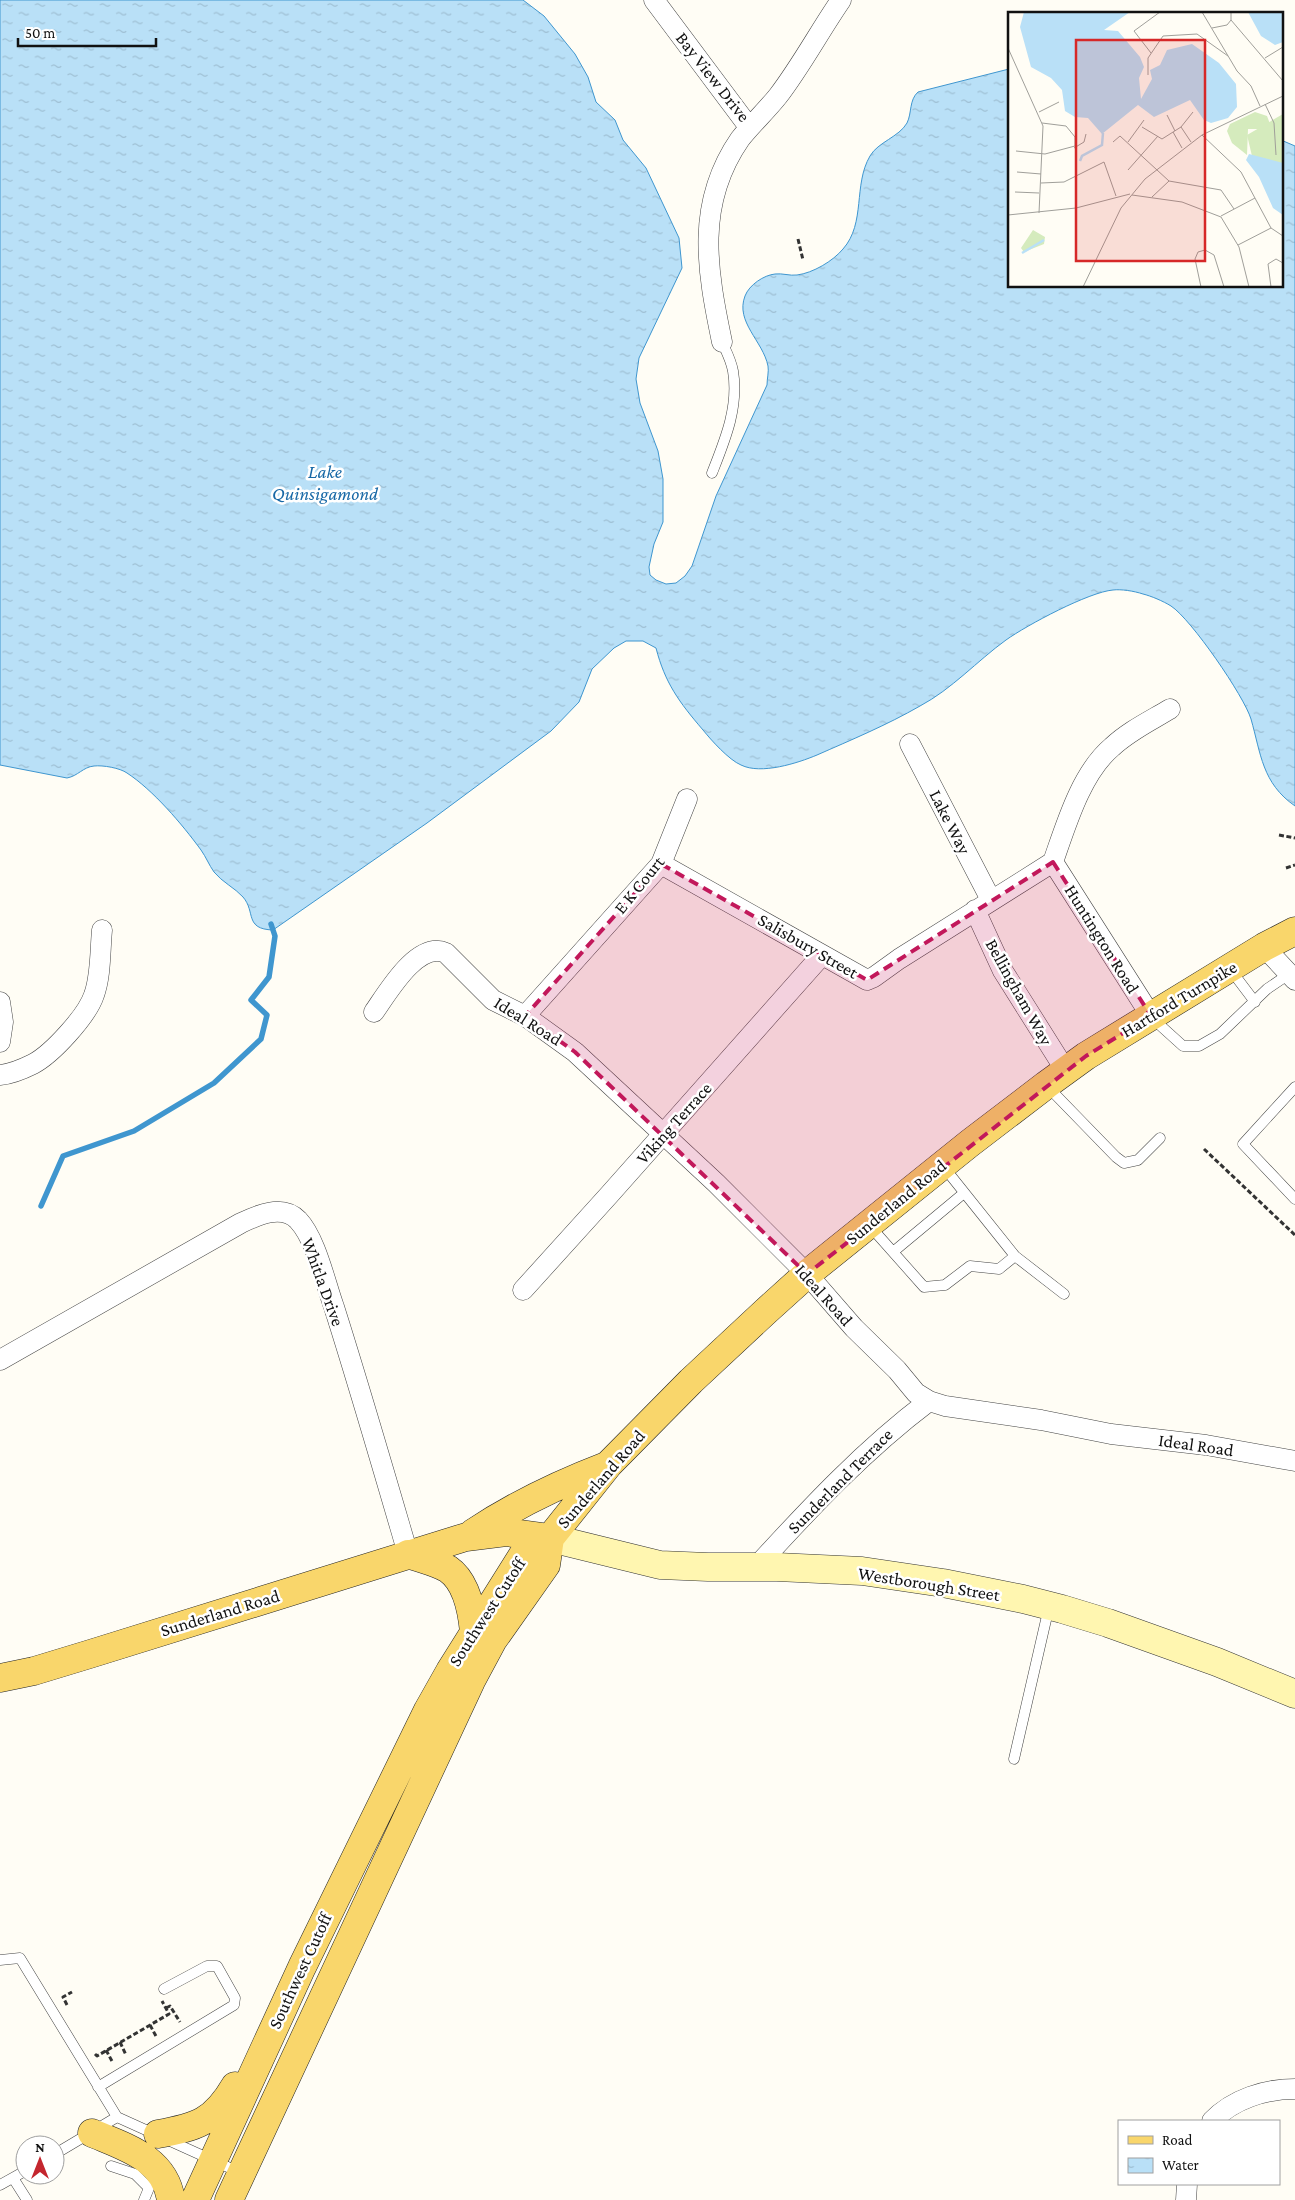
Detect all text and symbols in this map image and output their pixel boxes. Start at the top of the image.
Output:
inset map [1008,12,1282,288]
scale bar [18,15,155,47]
text: 50 m [25,25,55,41]
street label: Bay View Drive [672,28,754,126]
water label: Lake Quinsigamond [272,461,379,504]
street label: Lake Way [925,787,975,858]
street label: E K Court [610,851,669,918]
street label: Huntington Road [1061,881,1144,997]
street label: Salisbury Street [754,909,862,983]
street label: Bellingham Way [982,935,1057,1049]
street label: Hartford Turnpike [1118,957,1241,1041]
street label: Ideal Road [491,992,566,1050]
street label: Viking Terrace [632,1078,716,1168]
street label: Sunderland Road [842,1155,951,1249]
street label: Whitla Drive [298,1235,348,1329]
street label: Ideal Road [791,1260,857,1330]
street label: Sunderland Terrace [783,1424,897,1538]
street label: Sunderland Road [553,1425,649,1532]
street label: Ideal Road [1157,1430,1235,1460]
street label: Southwest Cutoff [444,1553,530,1670]
street label: Westborough Street [857,1563,1002,1605]
street label: Sunderland Road [158,1585,282,1641]
street label: Southwest Cutoff [264,1908,336,2032]
legend [1118,2120,1280,2185]
text: Road [1162,2132,1193,2148]
north arrow [15,2135,65,2185]
text: N [35,2139,45,2155]
text: Water [1162,2157,1199,2173]

